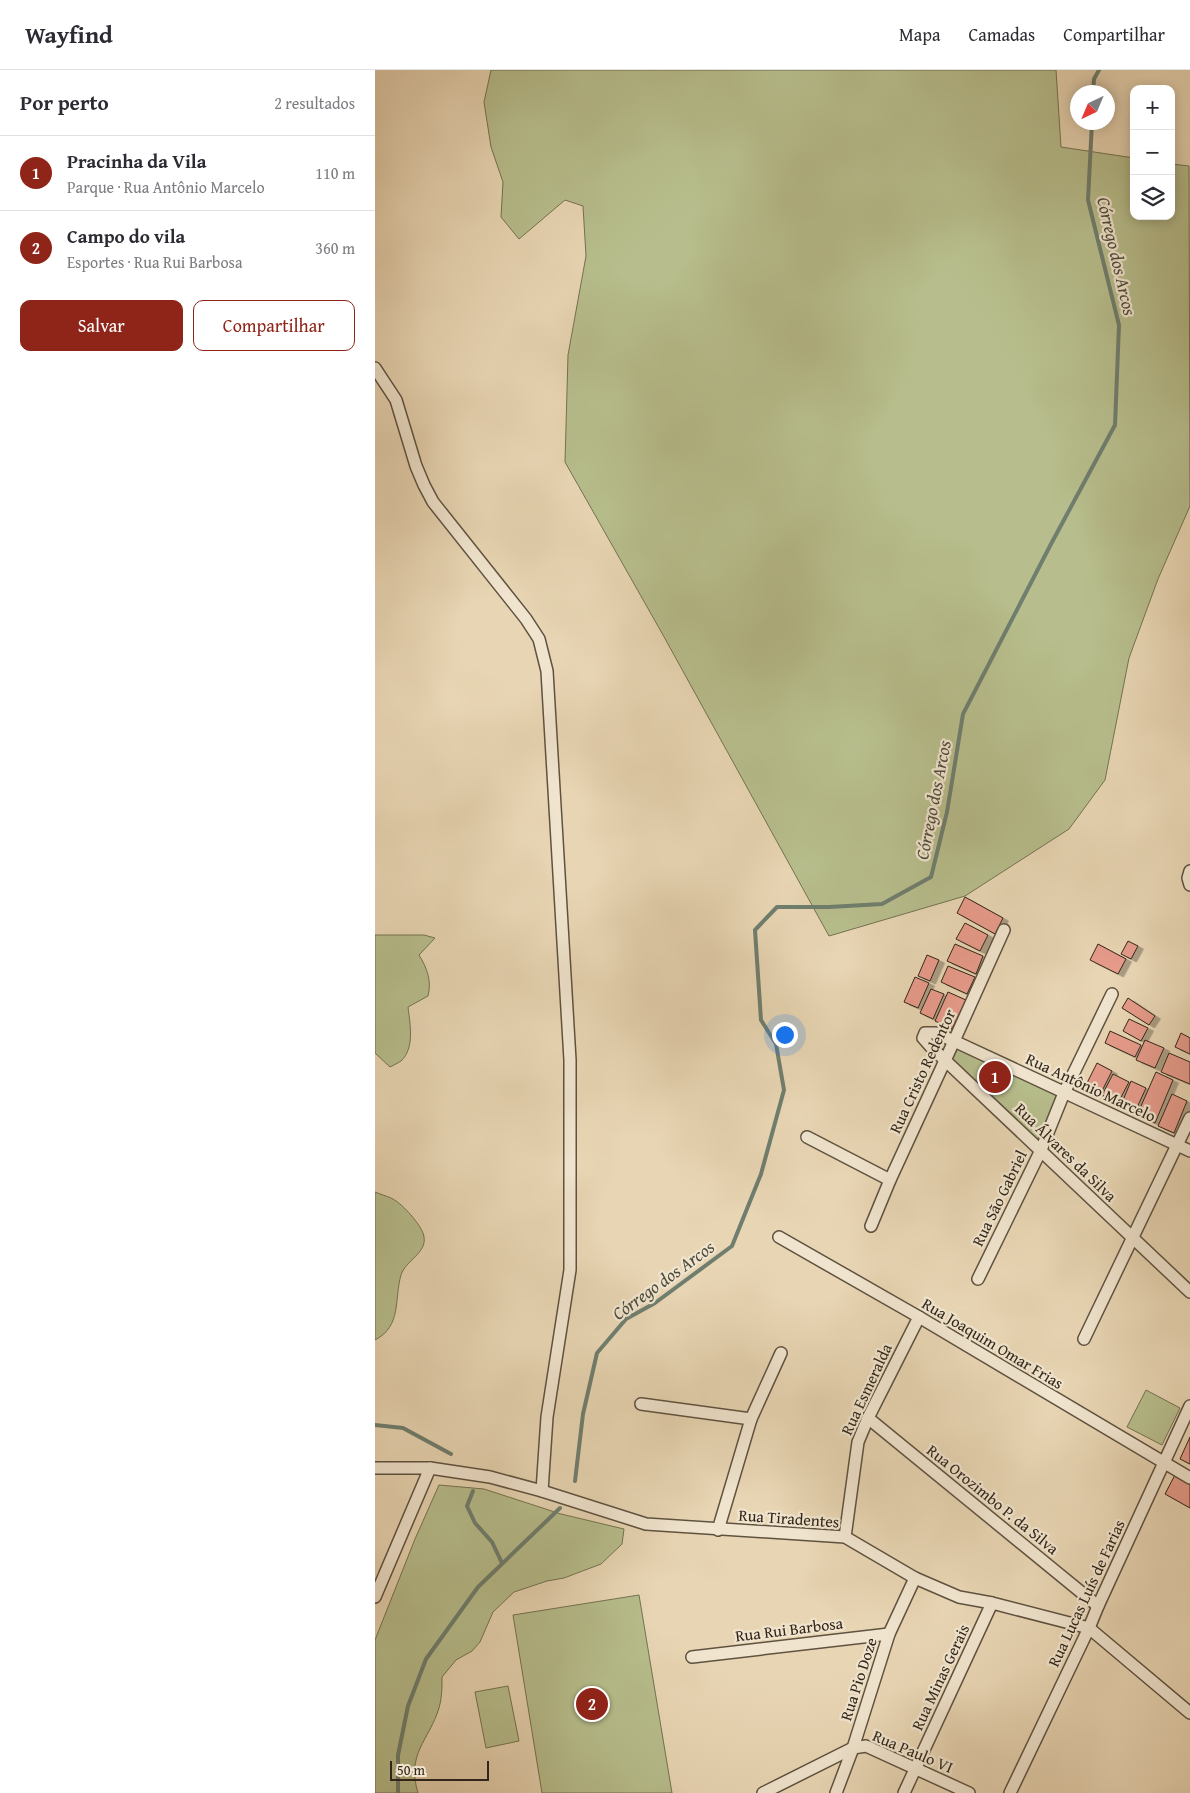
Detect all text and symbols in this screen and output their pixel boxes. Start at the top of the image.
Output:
text: Wayfind [25,17,113,52]
text: Mapa [899,21,940,48]
text: Camadas [968,21,1035,48]
text: Compartilhar [1063,21,1165,48]
north arrow [1070,85,1115,130]
map controls [1130,85,1175,220]
button: + [1130,85,1175,130]
text: Por perto [20,87,109,118]
text: 2 resultados [274,91,355,115]
button: − [1130,130,1175,175]
text: Pracinha da Vila [67,147,206,175]
text: 1 [32,161,40,185]
text: 110 m [315,161,355,185]
text: Parque · Rua Antônio Marcelo [67,175,265,199]
button: layers [1130,175,1175,220]
water label: Córrego dos Arcos [1090,194,1144,318]
text: Campo do vila [67,222,185,250]
text: 2 [32,236,40,260]
text: 360 m [315,236,355,260]
text: Esportes · Rua Rui Barbosa [67,250,242,274]
button: Salvar [20,300,183,351]
button: Compartilhar [193,300,355,351]
water label: Córrego dos Arcos [908,738,958,862]
street label: Rua Cristo Redentor [883,1005,961,1137]
your location [772,1022,798,1048]
street label: Rua Antônio Marcelo [1022,1046,1160,1128]
pin: 1 [979,1058,1011,1096]
street label: Rua Álvares da Silva [1010,1097,1123,1207]
street label: Rua São Gabriel [965,1145,1033,1250]
water label: Córrego dos Arcos [606,1233,720,1326]
street label: Rua Joaquim Omar Frias [918,1291,1068,1395]
street label: Rua Esmeralda [834,1339,898,1439]
street label: Rua Orozimbo P. da Silva [922,1438,1065,1560]
street label: Rua Tiradentes [738,1503,840,1533]
street label: Rua Lucas Luís de Farias [1041,1515,1131,1671]
street label: Rua Rui Barbosa [734,1610,845,1648]
street label: Rua Minas Gerais [905,1620,975,1734]
street label: Rua Pio Doze [833,1634,883,1724]
pin: 2 [576,1685,608,1723]
street label: Rua Paulo VI [869,1723,957,1779]
scale bar [390,1758,489,1781]
text: 50 m [397,1760,425,1780]

